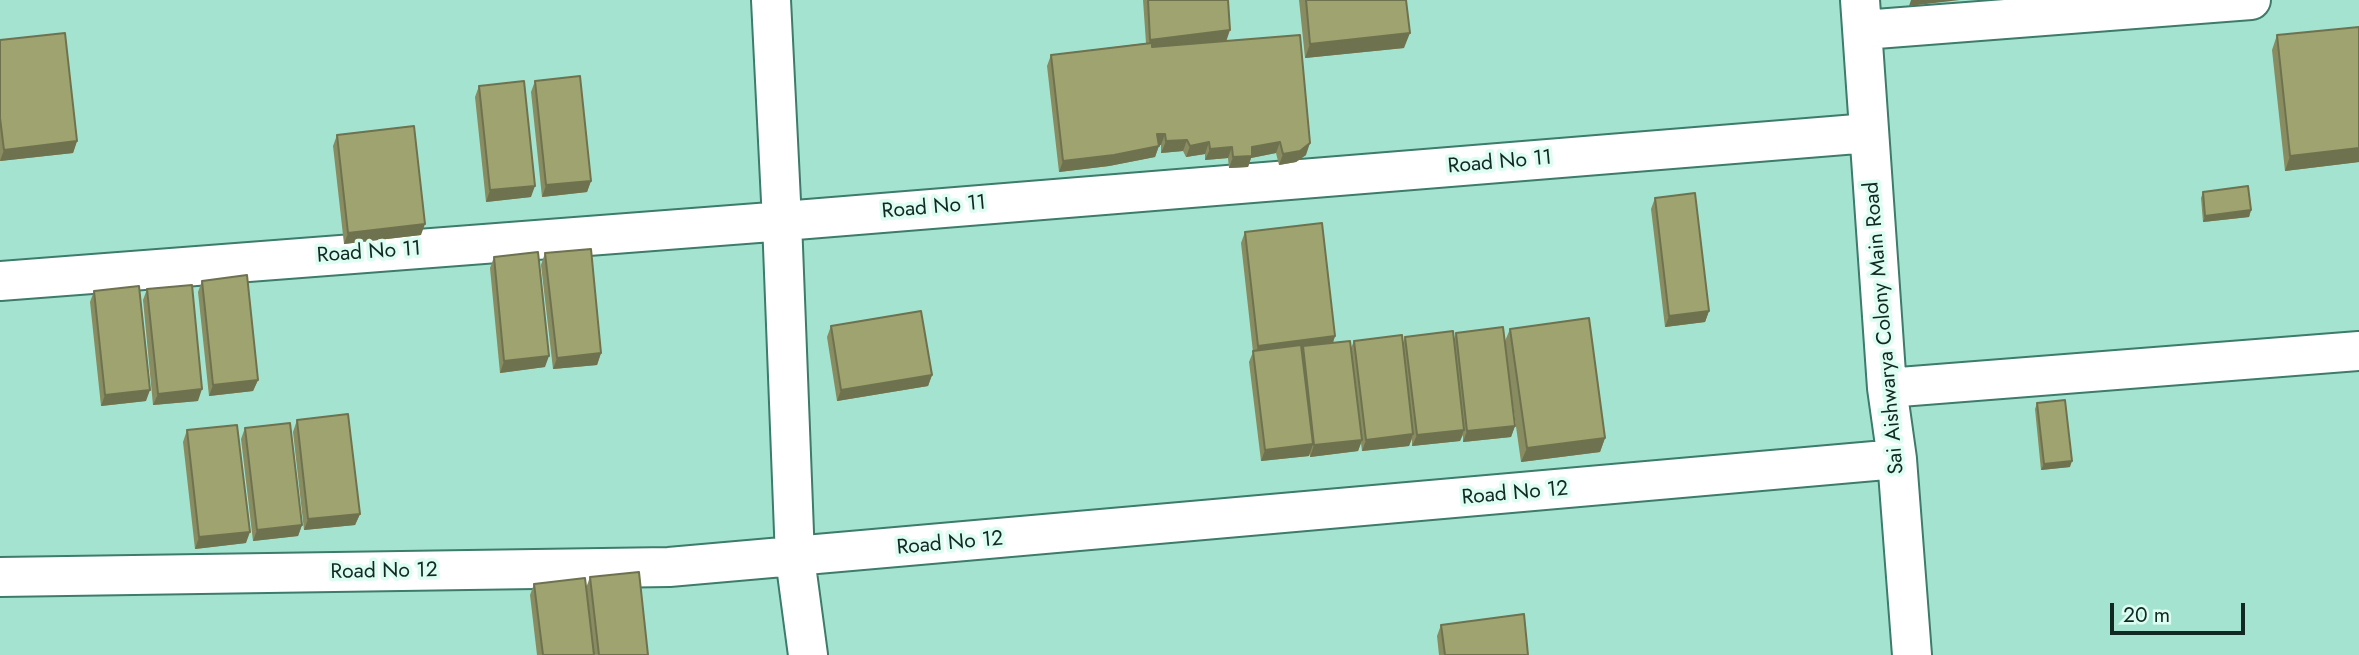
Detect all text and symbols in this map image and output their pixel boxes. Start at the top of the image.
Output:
street label: Road No 11 [1447,146,1553,180]
street label: Sai Aishwarya Colony Main Road [1860,181,1910,475]
street label: Road No 11 [881,191,987,225]
street label: Road No 11 [316,237,422,269]
street label: Road No 12 [1461,477,1569,511]
street label: Road No 12 [896,527,1004,561]
street label: Road No 12 [330,558,438,586]
scale bar [2114,588,2249,632]
text: 20 m [2123,600,2170,630]

